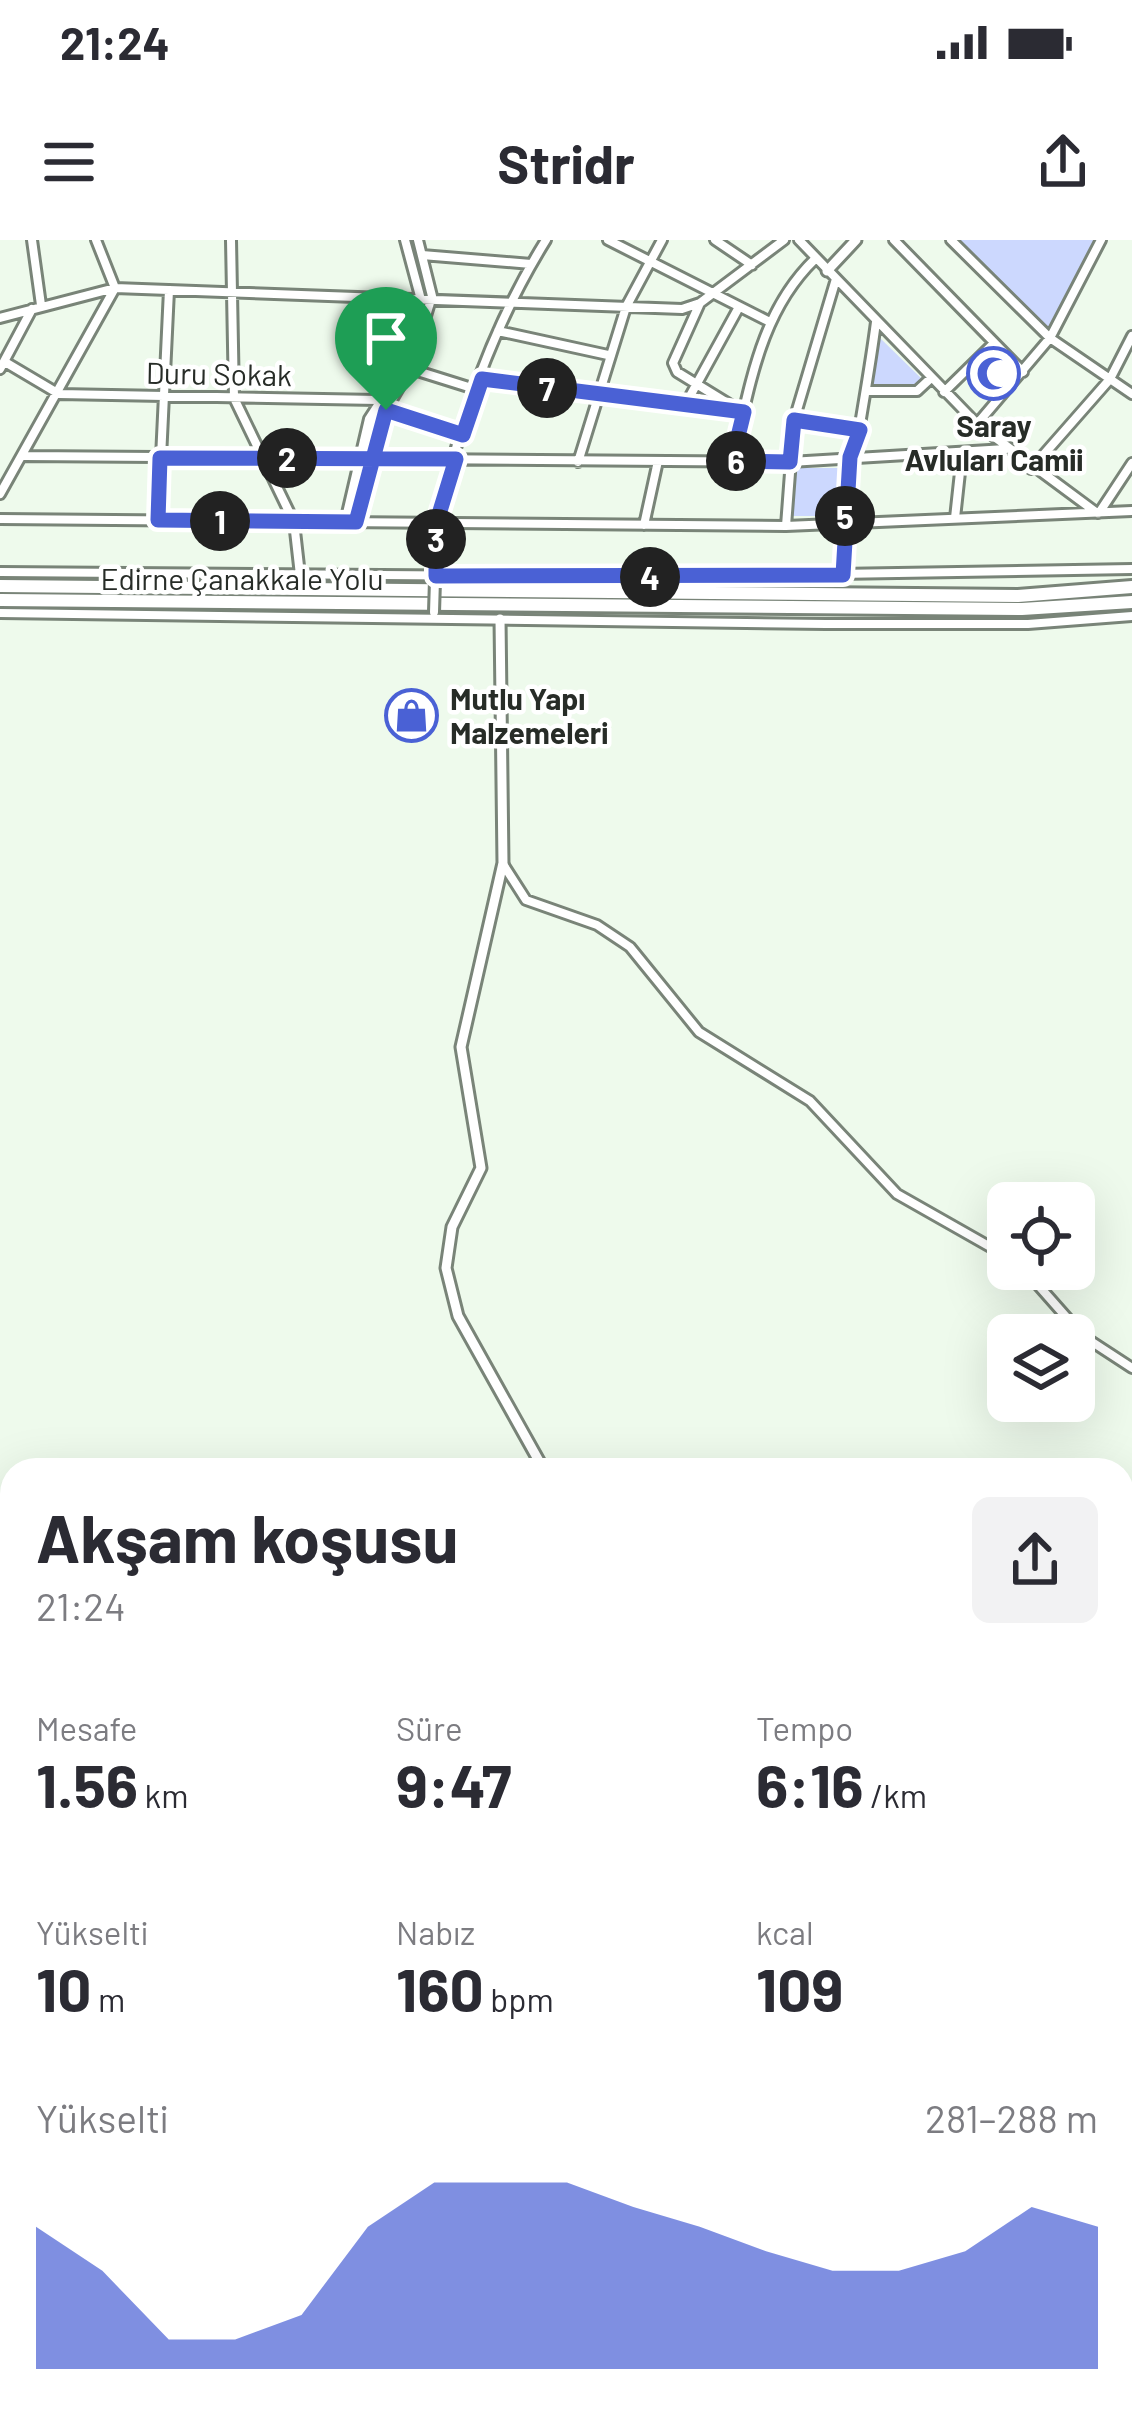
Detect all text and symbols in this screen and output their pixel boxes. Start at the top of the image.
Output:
text: 21:24 [60,15,170,69]
icon: menu [36,129,102,195]
icon: share [1030,129,1096,195]
text: Stridr [497,130,635,195]
pin [335,287,437,410]
icon: arrive [353,305,419,371]
mosque icon: Saray Avluları Camii [966,345,1022,401]
street label: Duru Sokak [146,354,292,392]
pin: 7 [517,358,577,418]
text: 7 [539,368,555,408]
place label: Saray Avluları Camii [905,407,1083,477]
pin: 2 [257,428,317,488]
pin: 6 [706,431,766,491]
text: 2 [278,438,296,478]
text: 6 [727,441,745,481]
pin: 5 [815,486,875,546]
pin: 1 [190,491,250,551]
text: 5 [836,496,854,536]
text: 1 [214,501,226,541]
pin: 3 [406,509,466,569]
text: 3 [427,519,445,559]
pin: 4 [620,547,680,607]
text: 4 [640,557,660,597]
street label: Edirne Çanakkale Yolu [100,560,384,596]
place label: Mutlu Yapı Malzemeleri [450,680,608,750]
shop icon: Mutlu Yapı Malzemeleri [383,687,439,743]
map controls [987,1182,1095,1422]
button: locate [987,1182,1095,1290]
button: layers [987,1314,1095,1422]
text: Akşam koşusu [36,1497,458,1576]
button: share [972,1497,1098,1623]
text: 21:24 [36,1582,126,1629]
text: Mesafe [36,1708,137,1748]
text: Süre [396,1708,463,1748]
text: Tempo [756,1708,853,1748]
text: 1.56 [36,1748,138,1820]
text: 9:47 [396,1748,511,1820]
text: 6:16 [756,1748,864,1820]
text: km [138,1775,188,1815]
text: /km [864,1775,927,1815]
text: Yükselti [36,1912,148,1952]
text: Nabız [396,1912,475,1952]
text: kcal [756,1912,814,1952]
text: 10 [36,1952,91,2024]
text: 160 [396,1952,484,2024]
text: 109 [756,1952,843,2024]
text: m [91,1979,125,2019]
text: bpm [484,1979,554,2019]
text: Yükselti [36,2094,168,2141]
text: 281–288 m [925,2094,1098,2141]

